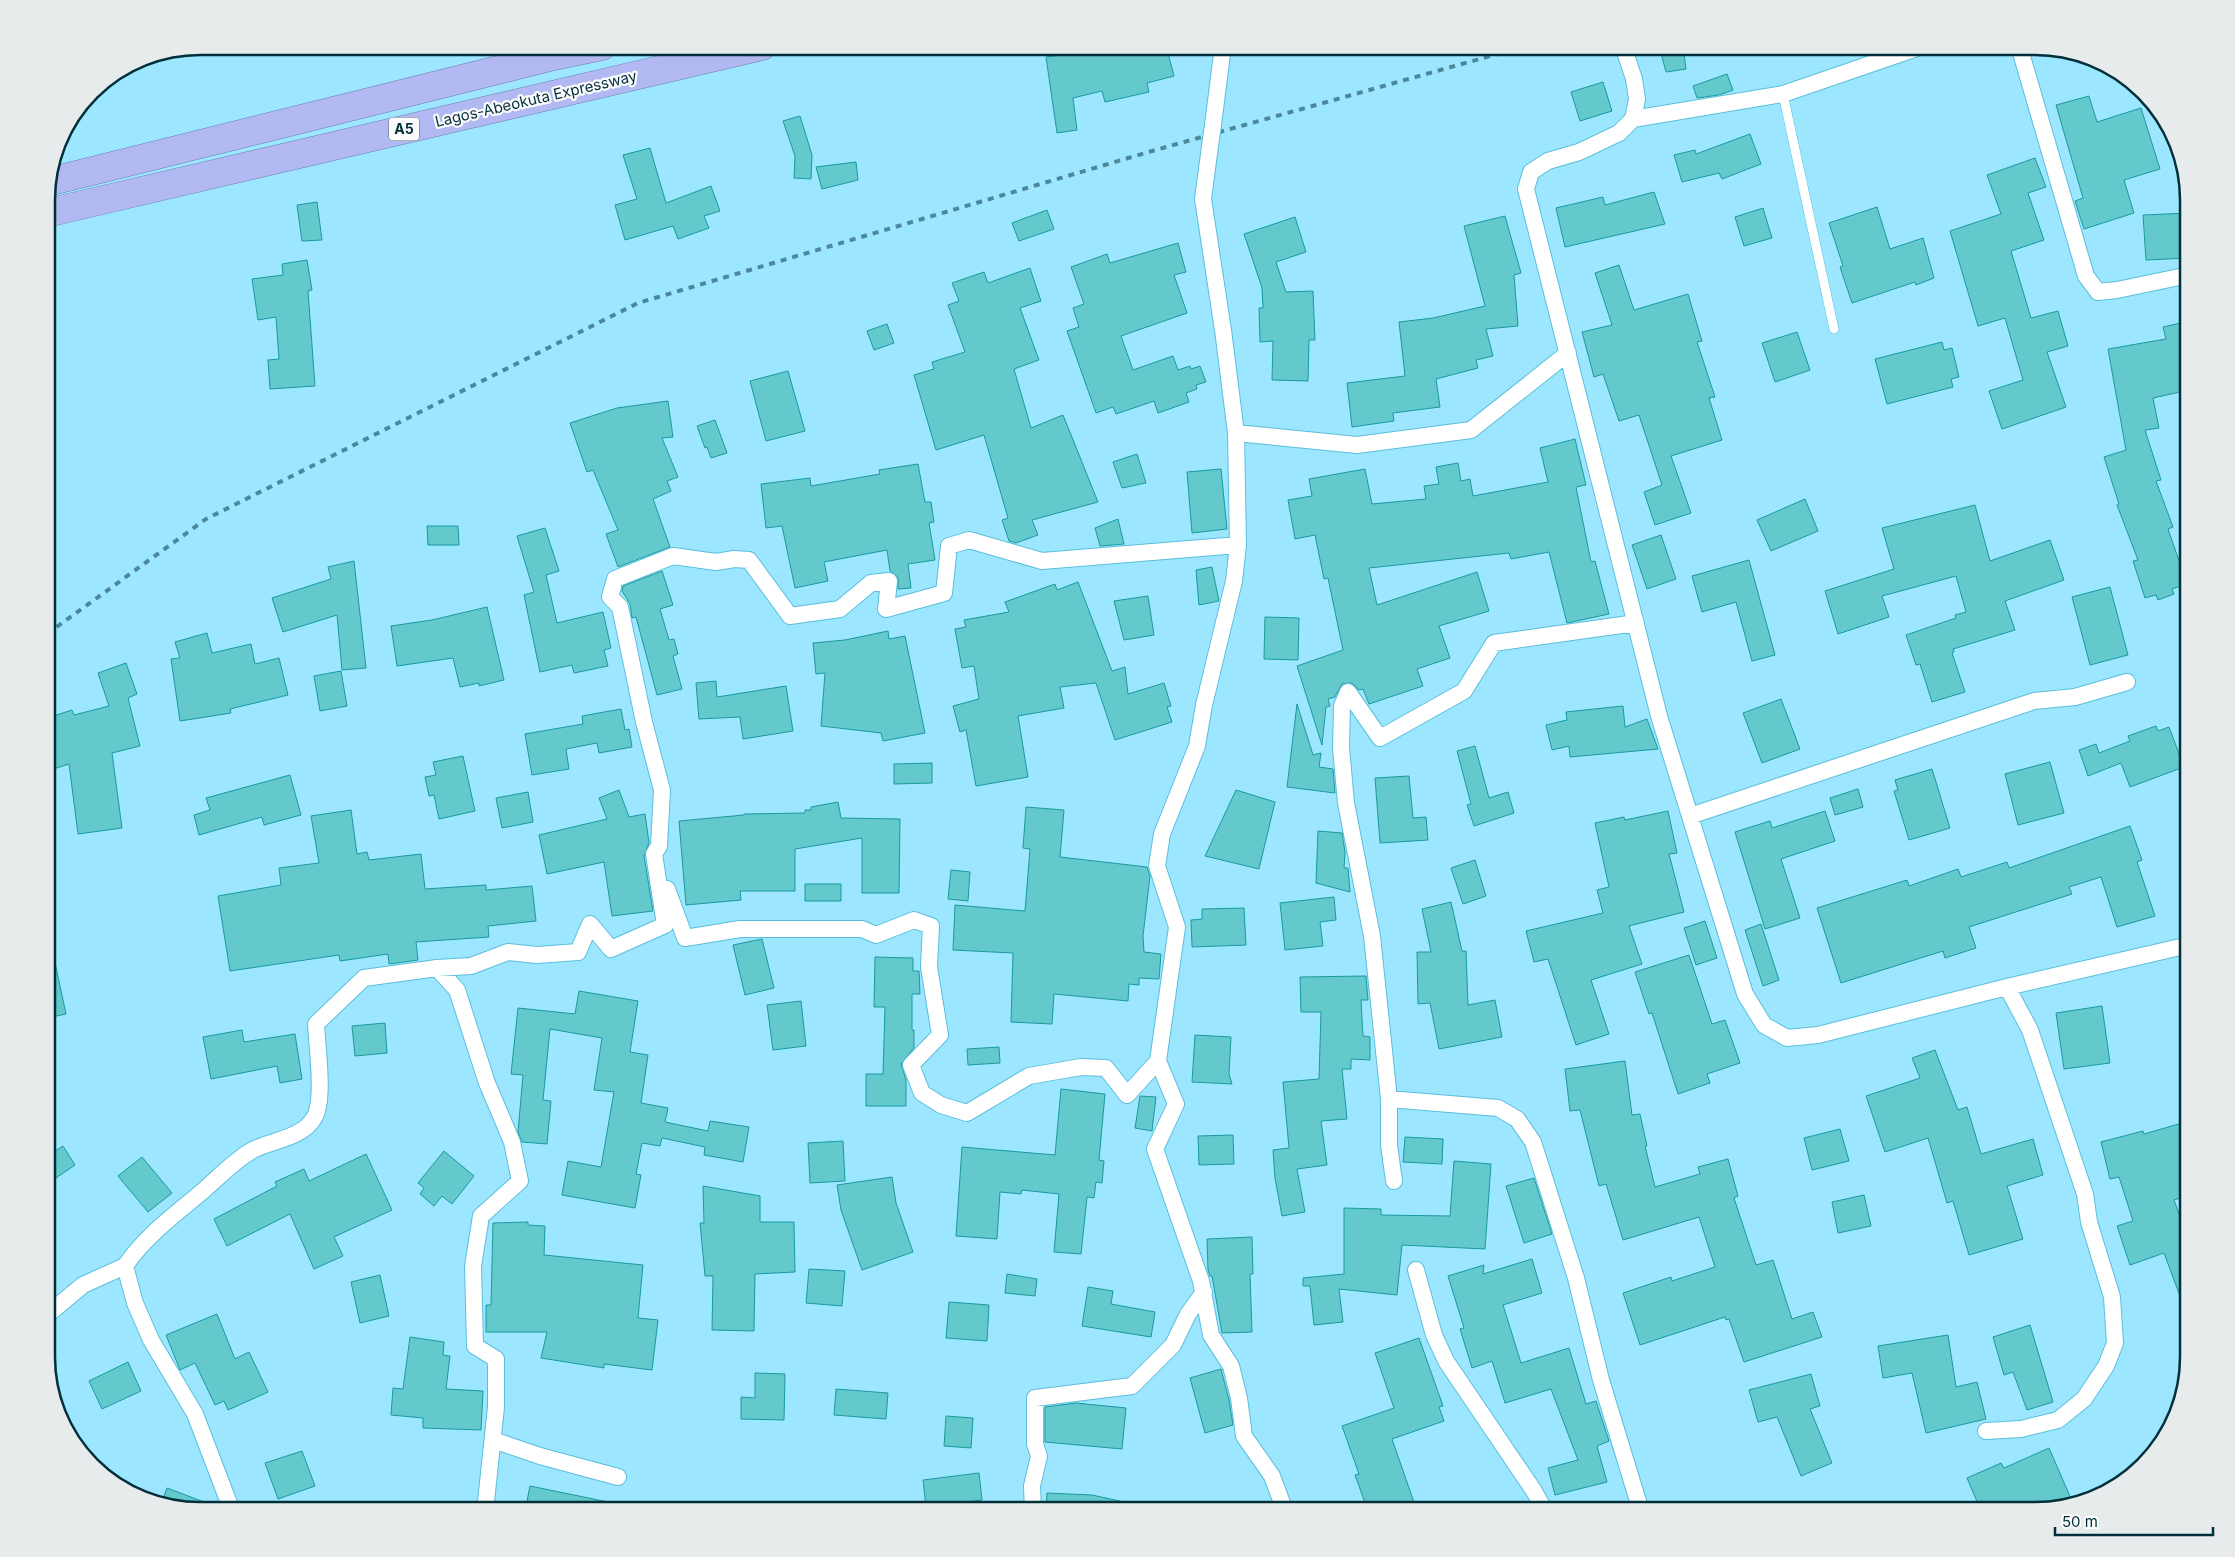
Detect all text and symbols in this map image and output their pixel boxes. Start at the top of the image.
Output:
street label: Lagos-Abeokuta Expressway [433,66,639,131]
road number: A5 [389,118,419,140]
scale bar [2055,1504,2212,1536]
text: 50 m [2062,1512,2098,1531]

